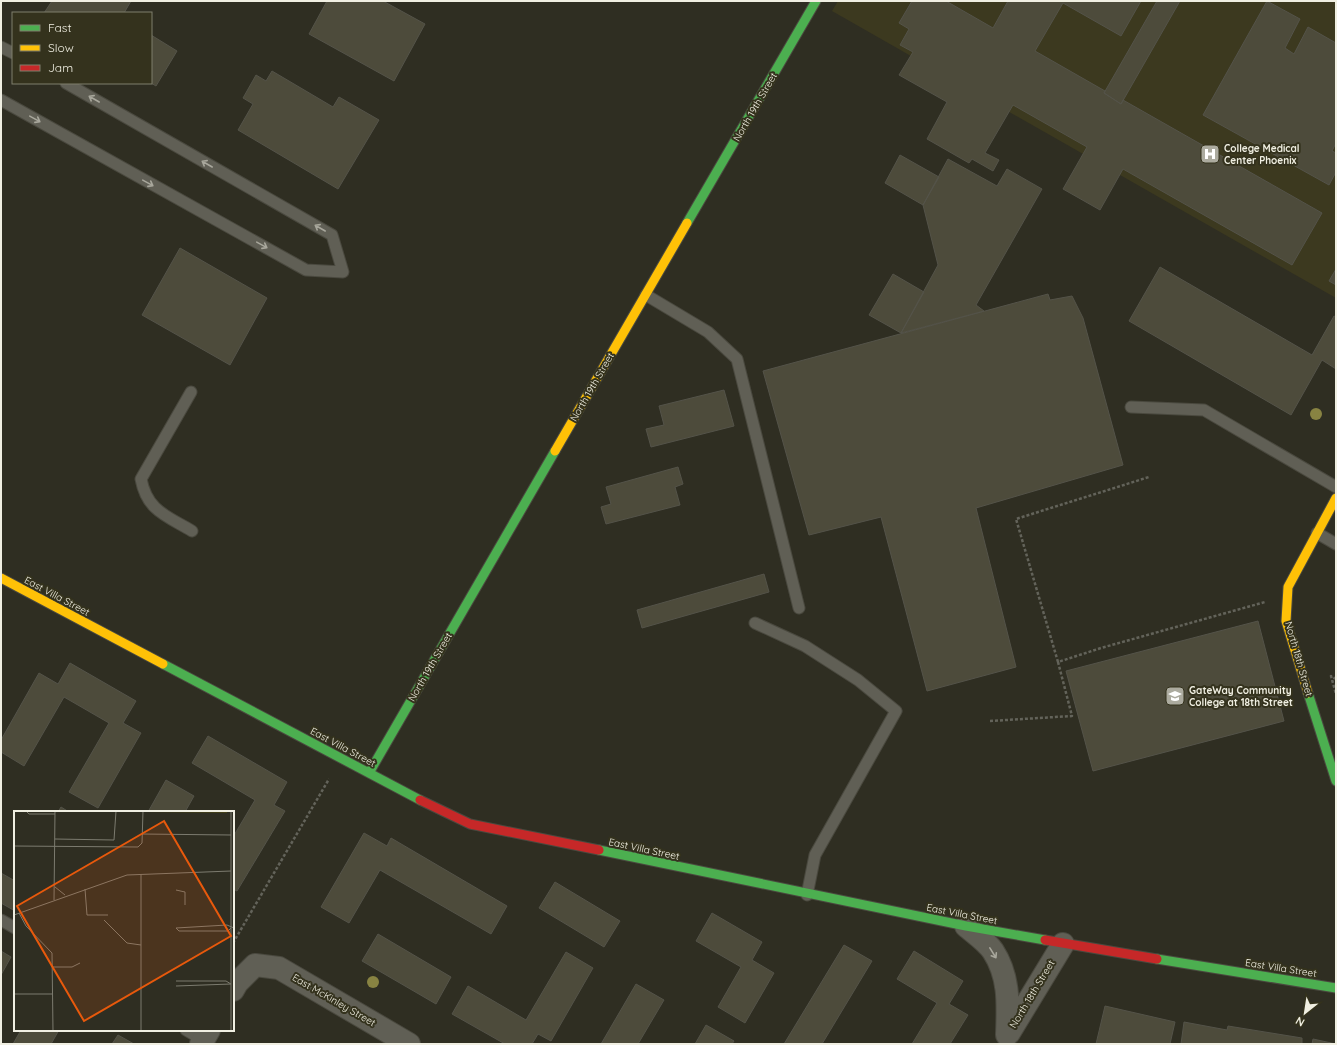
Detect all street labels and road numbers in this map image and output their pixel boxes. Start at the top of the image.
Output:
street label: North 19th Street [730,70,780,144]
street label: North 19th Street [567,350,617,424]
street label: East Villa Street [22,573,92,619]
street label: North 18th Street [1282,620,1316,698]
street label: North 19th Street [405,630,455,704]
street label: East Villa Street [308,724,378,770]
street label: East Villa Street [607,835,681,863]
street label: East Villa Street [925,901,999,927]
street label: East Villa Street [1244,956,1318,980]
street label: North 18th Street [1007,957,1058,1030]
street label: East McKinley Street [290,971,379,1029]

